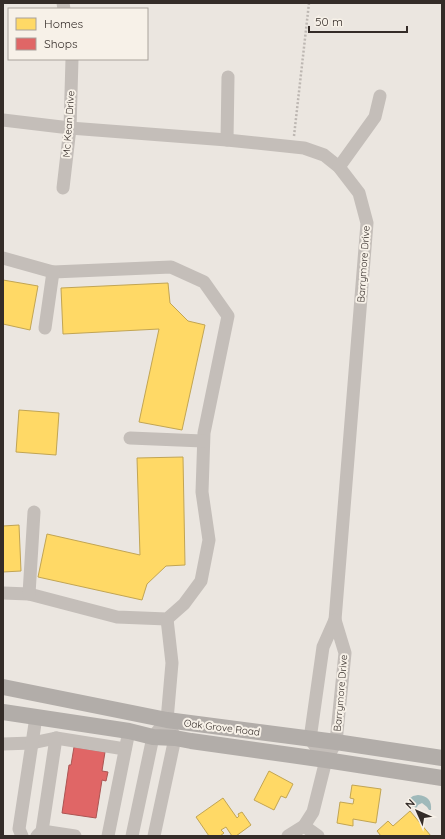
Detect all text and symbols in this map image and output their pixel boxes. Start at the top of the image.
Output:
legend [8,8,148,60]
scale bar [309,8,407,34]
text: 50 m [315,14,343,29]
text: Homes [44,16,84,31]
text: Shops [44,36,78,51]
street label: Mc Kean Drive [60,90,77,158]
street label: Barrymore Drive [354,225,373,303]
street label: Barrymore Drive [331,654,350,732]
street label: Oak Grove Road [183,716,261,739]
north arrow [397,791,437,831]
text: N [402,796,418,812]

